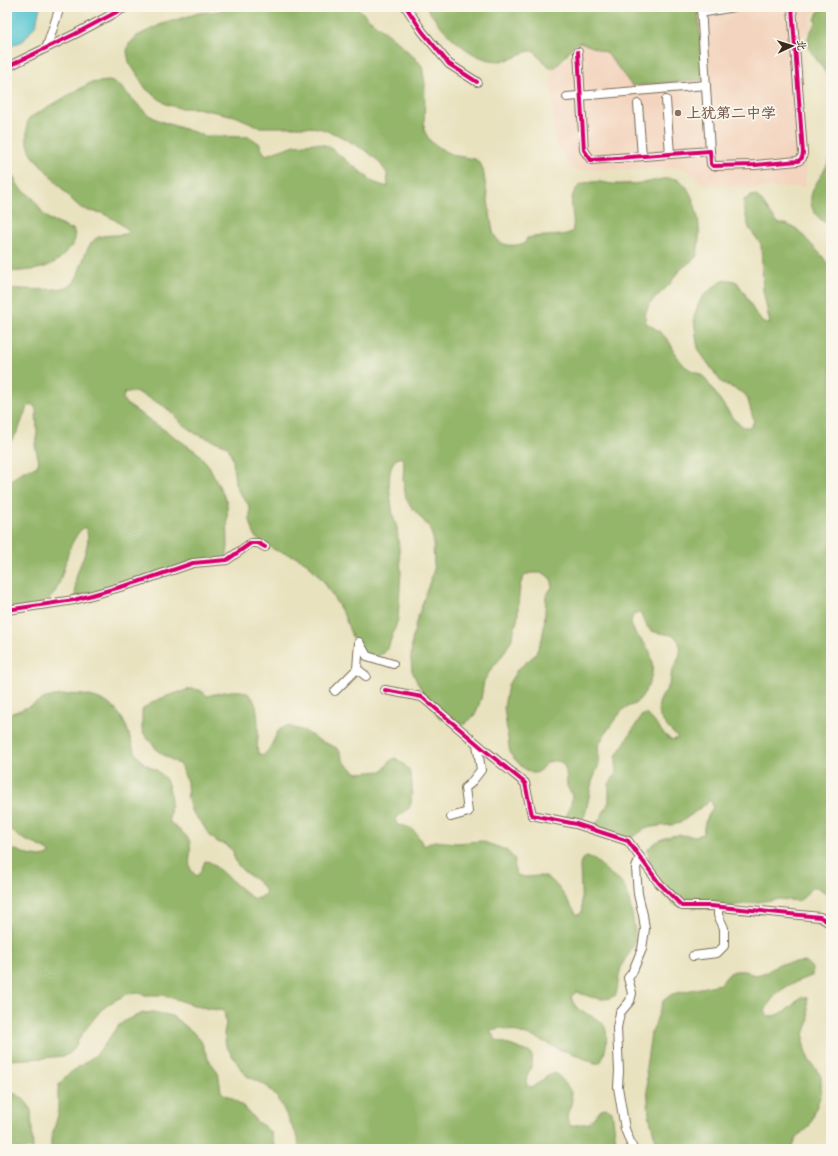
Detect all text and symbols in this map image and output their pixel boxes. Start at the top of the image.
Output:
north arrow [772,26,812,66]
text: 北 [794,39,809,51]
place label: 上犹第二中学 [686,103,776,124]
marker: 上犹第二中学 [673,108,683,118]

